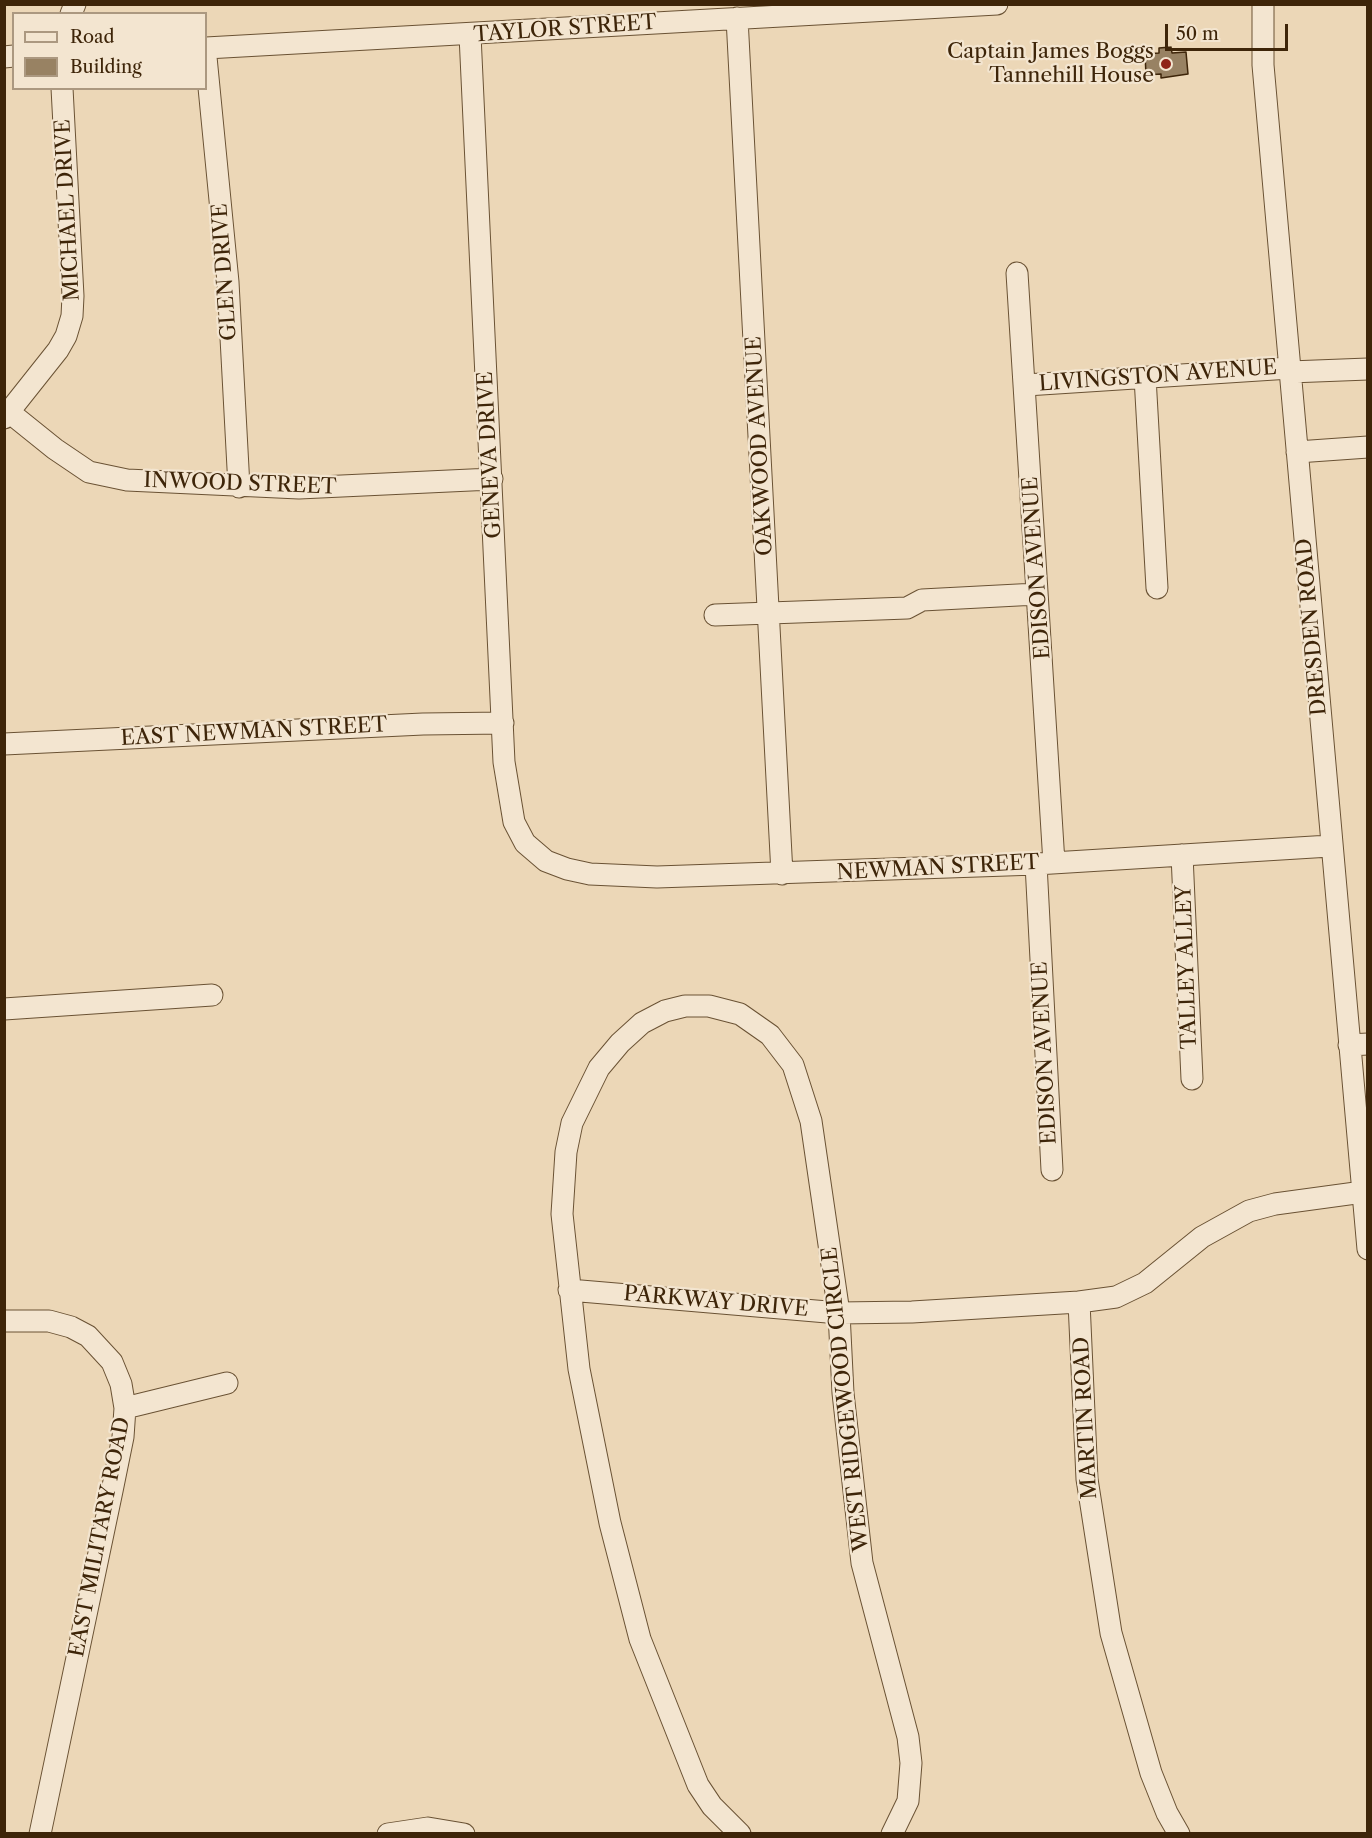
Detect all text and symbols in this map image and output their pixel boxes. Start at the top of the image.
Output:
street label: TAYLOR STREET [473,10,657,48]
legend [12,12,207,90]
scale bar [1168,12,1291,50]
text: 50 m [1176,23,1219,45]
text: Road [70,26,115,48]
place label: Captain James Boggs Tannehill House [947,39,1154,89]
text: Building [70,56,142,78]
marker: Captain James Boggs Tannehill House [1159,57,1173,71]
street label: MICHAEL DRIVE [51,118,85,302]
street label: GLEN DRIVE [208,202,242,342]
street label: OAKWOOD AVENUE [742,336,778,556]
street label: LIVINGSTON AVENUE [1038,355,1278,397]
street label: GENEVA DRIVE [473,371,507,539]
street label: INWOOD STREET [143,468,337,500]
street label: EDISON AVENUE [1018,476,1056,660]
street label: DRESDEN ROAD [1292,537,1332,717]
street label: EAST NEWMAN STREET [120,712,388,752]
street label: NEWMAN STREET [836,850,1040,886]
street label: TALLEY ALLEY [1172,884,1202,1050]
street label: EDISON AVENUE [1028,961,1062,1145]
street label: WEST RIDGEWOOD CIRCLE [817,1245,875,1553]
street label: PARKWAY DRIVE [623,1281,809,1323]
street label: MARTIN ROAD [1069,1336,1103,1500]
street label: EAST MILITARY ROAD [64,1415,136,1659]

